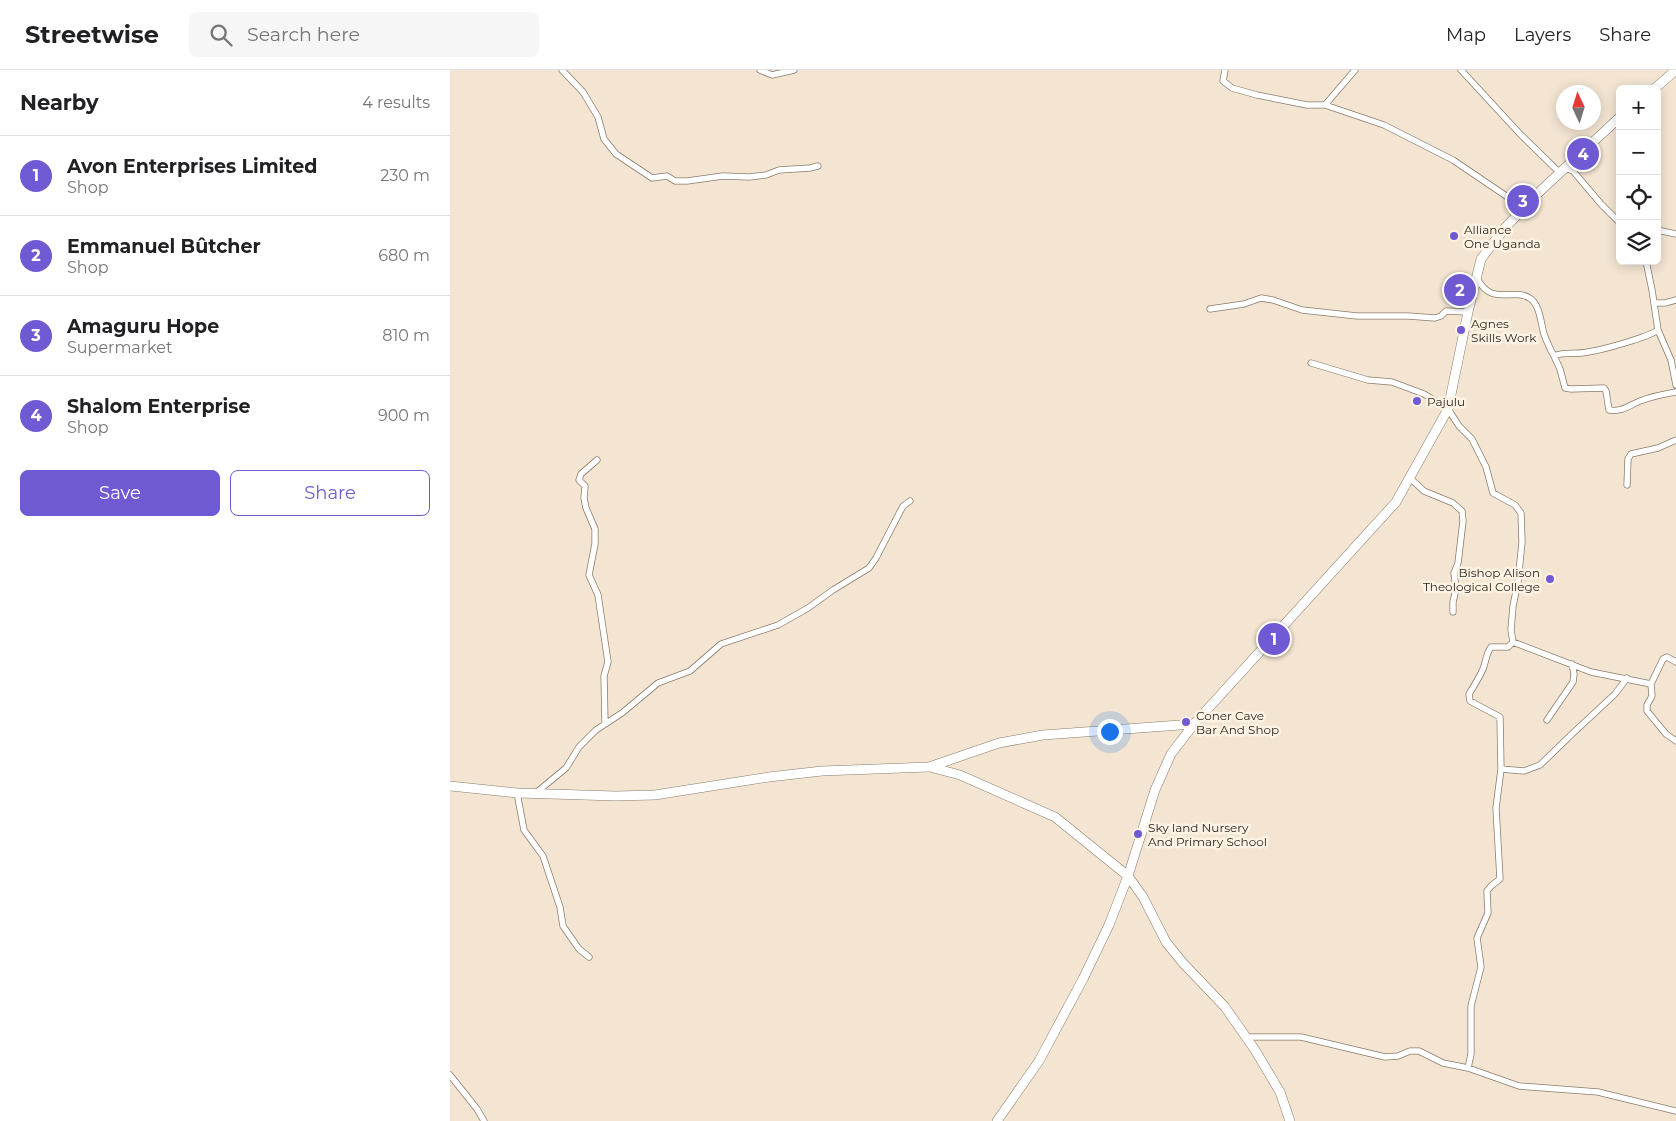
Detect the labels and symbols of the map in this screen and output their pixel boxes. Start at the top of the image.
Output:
north arrow [1556,85,1601,130]
pin: 4 [1567,135,1599,173]
pin: 3 [1507,182,1539,220]
place label: Alliance One Uganda [1464,222,1541,251]
marker: Alliance One Uganda [1448,230,1460,242]
pin: 2 [1444,271,1476,309]
place label: Agnes Skills Work [1471,316,1537,345]
marker: Agnes Skills Work [1455,324,1467,336]
place label: Pajulu [1427,394,1465,409]
marker: Pajulu [1411,395,1423,407]
place label: Bishop Alison Theological College [1423,565,1540,594]
marker: Bishop Alison Theological College [1544,573,1556,585]
pin: 1 [1258,620,1290,658]
place label: Coner Cave Bar And Shop [1196,708,1279,737]
marker: Coner Cave Bar And Shop [1180,716,1192,728]
your location [1097,719,1123,745]
place label: Sky land Nursery And Primary School [1148,820,1267,849]
marker: Sky land Nursery And Primary School [1132,828,1144,840]

